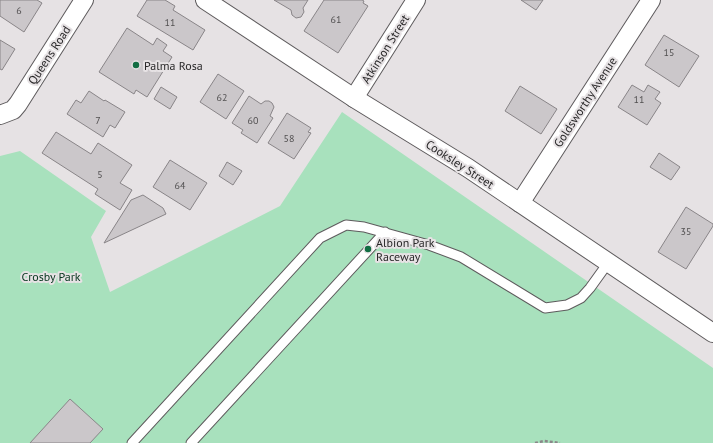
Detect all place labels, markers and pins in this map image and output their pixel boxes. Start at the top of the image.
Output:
place label: Palma Rosa [144,58,203,73]
marker: Palma Rosa [131,60,141,70]
place label: Albion Park Raceway [376,235,435,264]
marker: Albion Park Raceway [363,244,373,254]

